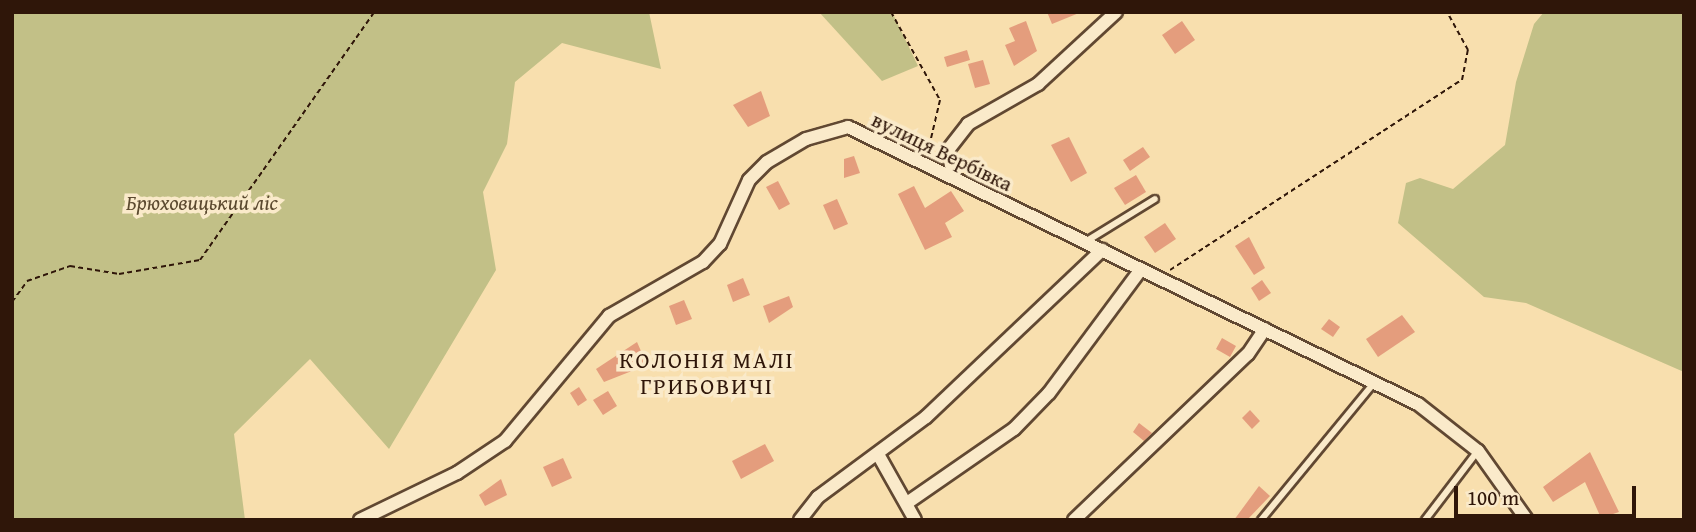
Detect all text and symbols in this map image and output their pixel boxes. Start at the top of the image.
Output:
street label: вулиця Вербівка [868,107,1016,197]
park label: Брюховицький ліс [126,190,278,216]
district label: КОЛОНІЯ МАЛІ ГРИБОВИЧІ [621,346,793,400]
scale bar [1458,472,1640,516]
text: 100 m [1467,482,1519,513]

